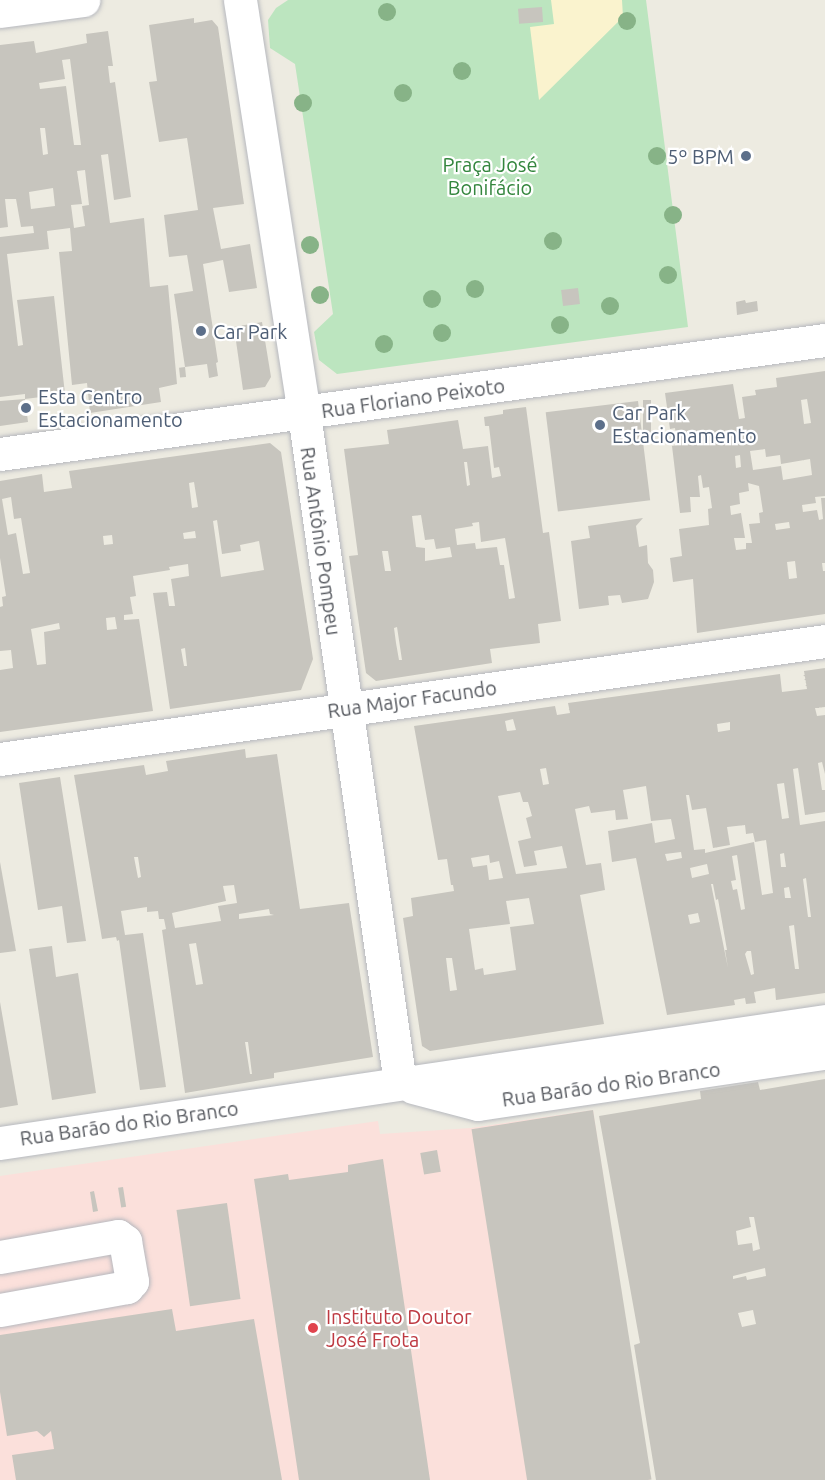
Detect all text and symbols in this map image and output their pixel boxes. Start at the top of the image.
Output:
place label: 5º BPM [667,144,734,168]
marker: 5º BPM [739,149,753,163]
park label: Praça José Bonifácio [442,153,538,200]
place label: Car Park [213,319,287,343]
marker: Car Park [194,324,208,338]
street label: Rua Floriano Peixoto [320,373,506,423]
place label: Esta Centro Estacionamento [38,384,183,431]
marker: Esta Centro Estacionamento [19,401,33,415]
place label: Car Park Estacionamento [612,401,757,448]
marker: Car Park Estacionamento [593,418,607,432]
street label: Rua Antônio Pompeu [296,445,346,637]
street label: Rua Major Facundo [326,675,498,723]
street label: Rua Barão do Rio Branco [500,1057,722,1111]
street label: Rua Barão do Rio Branco [18,1096,240,1150]
place label: Instituto Doutor José Frota [326,1304,472,1351]
marker: Instituto Doutor José Frota [304,1319,322,1337]

